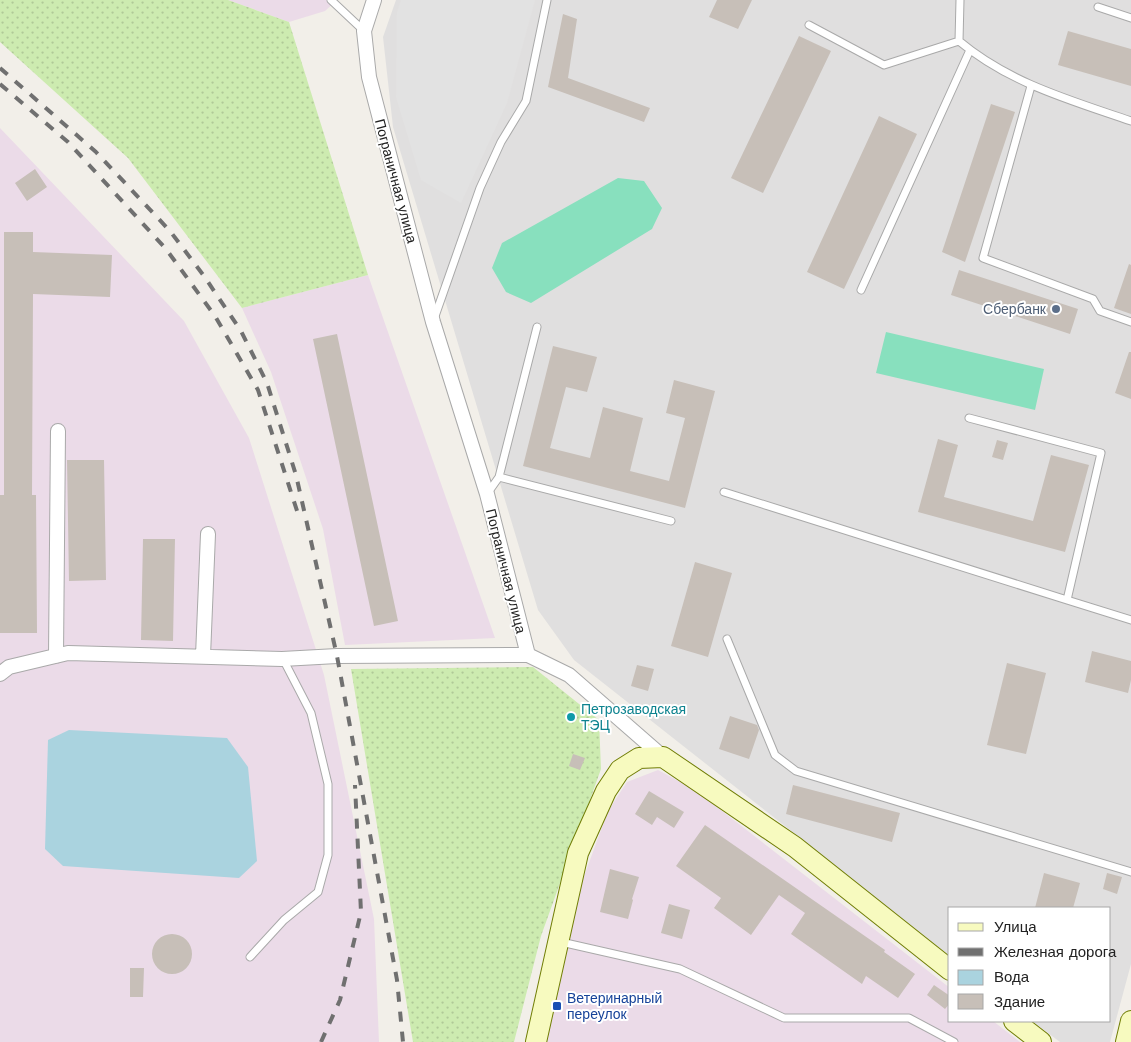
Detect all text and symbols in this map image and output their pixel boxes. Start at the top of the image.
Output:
street label: Пограничная улица [372,117,420,245]
place label: Сбербанк [983,301,1047,317]
marker: Сбербанк [1050,303,1062,315]
street label: Пограничная улица [483,507,529,635]
place label: Петрозаводская ТЭЦ [581,701,686,733]
marker: Петрозаводская ТЭЦ [565,711,577,723]
legend [948,907,1111,1022]
text: Улица [994,918,1037,936]
text: Железная дорога [994,943,1117,961]
text: Вода [994,968,1030,986]
place label: Ветеринарный переулок [567,990,662,1022]
text: Здание [994,993,1045,1011]
marker: Ветеринарный переулок [551,1000,563,1012]

